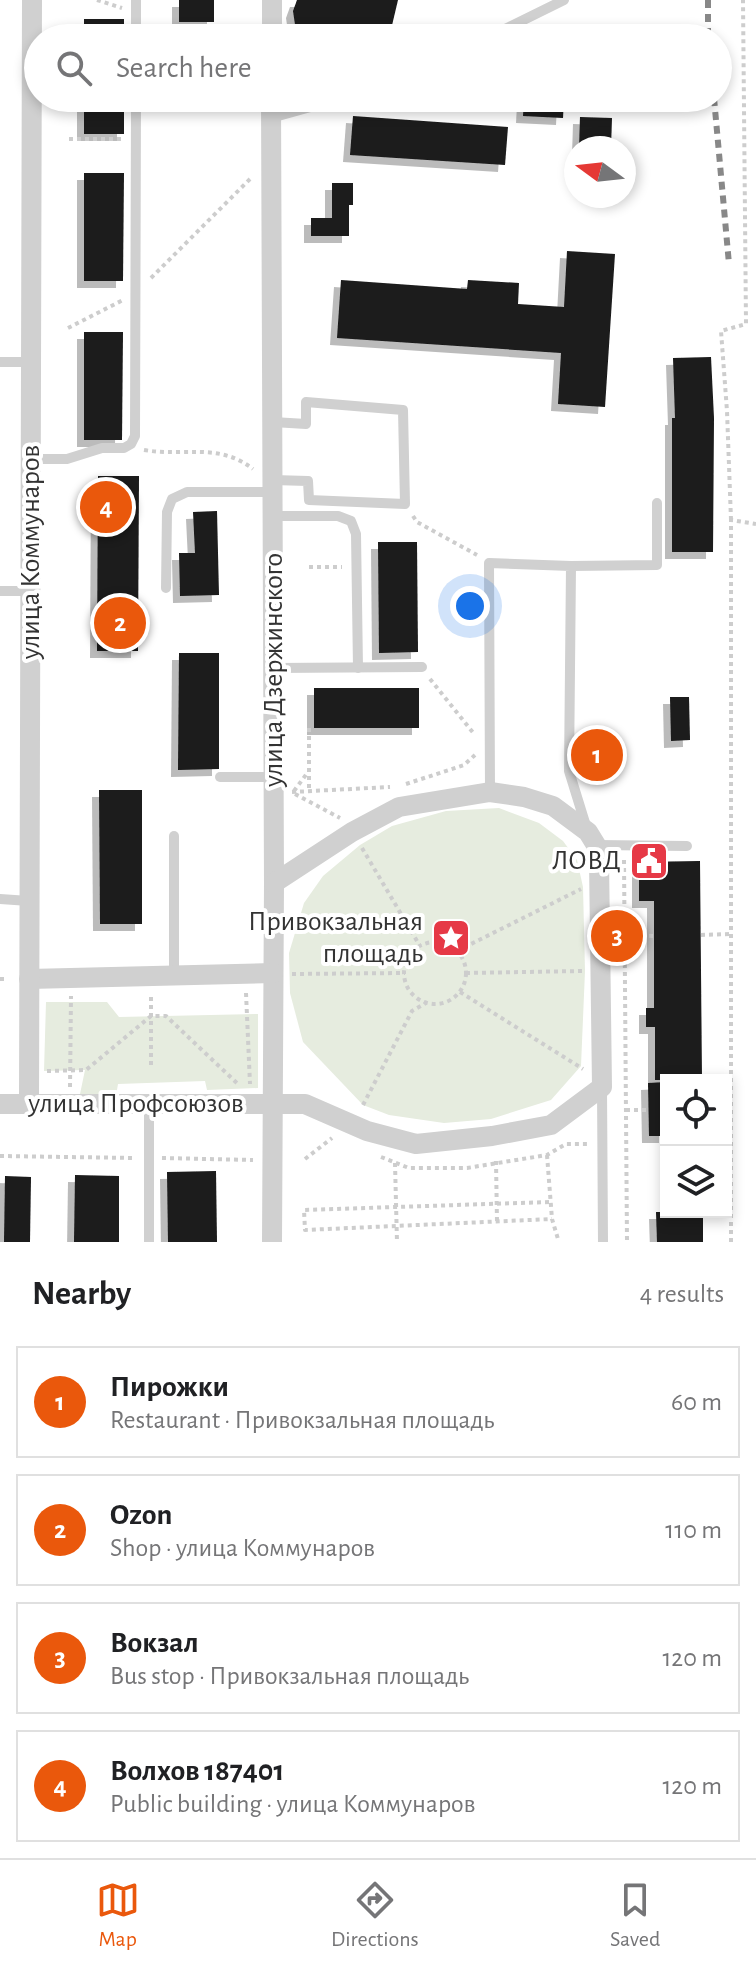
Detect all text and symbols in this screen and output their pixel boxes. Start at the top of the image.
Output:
search box [24,24,732,112]
icon: search [52,46,96,90]
text: Search here [116,53,252,83]
north arrow [564,136,636,208]
street label: улица Коммунаров [17,445,45,660]
pin: 4 [80,477,132,537]
street label: улица Дзержинского [260,553,288,788]
your location [450,586,490,626]
pin: 2 [94,593,146,653]
pin: 1 [571,725,623,785]
public building icon: ЛОВД [628,840,670,882]
place label: ЛОВД [552,847,621,875]
pin: 3 [591,906,643,966]
place label: Привокзальная площадь [248,908,423,968]
place icon: Привокзальная площадь [430,917,472,959]
map controls [660,1074,732,1218]
button: locate [660,1074,732,1146]
street label: улица Профсоюзов [27,1090,244,1118]
button: layers [660,1146,732,1218]
text: Nearby [32,1277,131,1311]
text: 4 results [640,1281,724,1307]
text: Пирожки [110,1372,229,1402]
text: 1 [55,1389,65,1415]
text: 60 m [671,1389,722,1415]
text: Restaurant · Привокзальная площадь [110,1407,494,1433]
text: Ozon [110,1500,172,1530]
text: 2 [54,1517,66,1543]
text: 110 m [665,1517,722,1543]
text: Shop · улица Коммунаров [110,1535,375,1561]
text: Вокзал [110,1628,199,1658]
text: 3 [54,1645,66,1671]
text: 120 m [662,1645,722,1671]
text: Bus stop · Привокзальная площадь [110,1663,469,1689]
text: Волхов 187401 [110,1756,284,1786]
text: 4 [53,1773,67,1799]
text: 120 m [662,1773,722,1799]
text: Public building · улица Коммунаров [110,1791,475,1817]
tab: Map [96,1878,140,1952]
tab: Directions [331,1878,419,1952]
tab: Saved [610,1878,660,1952]

